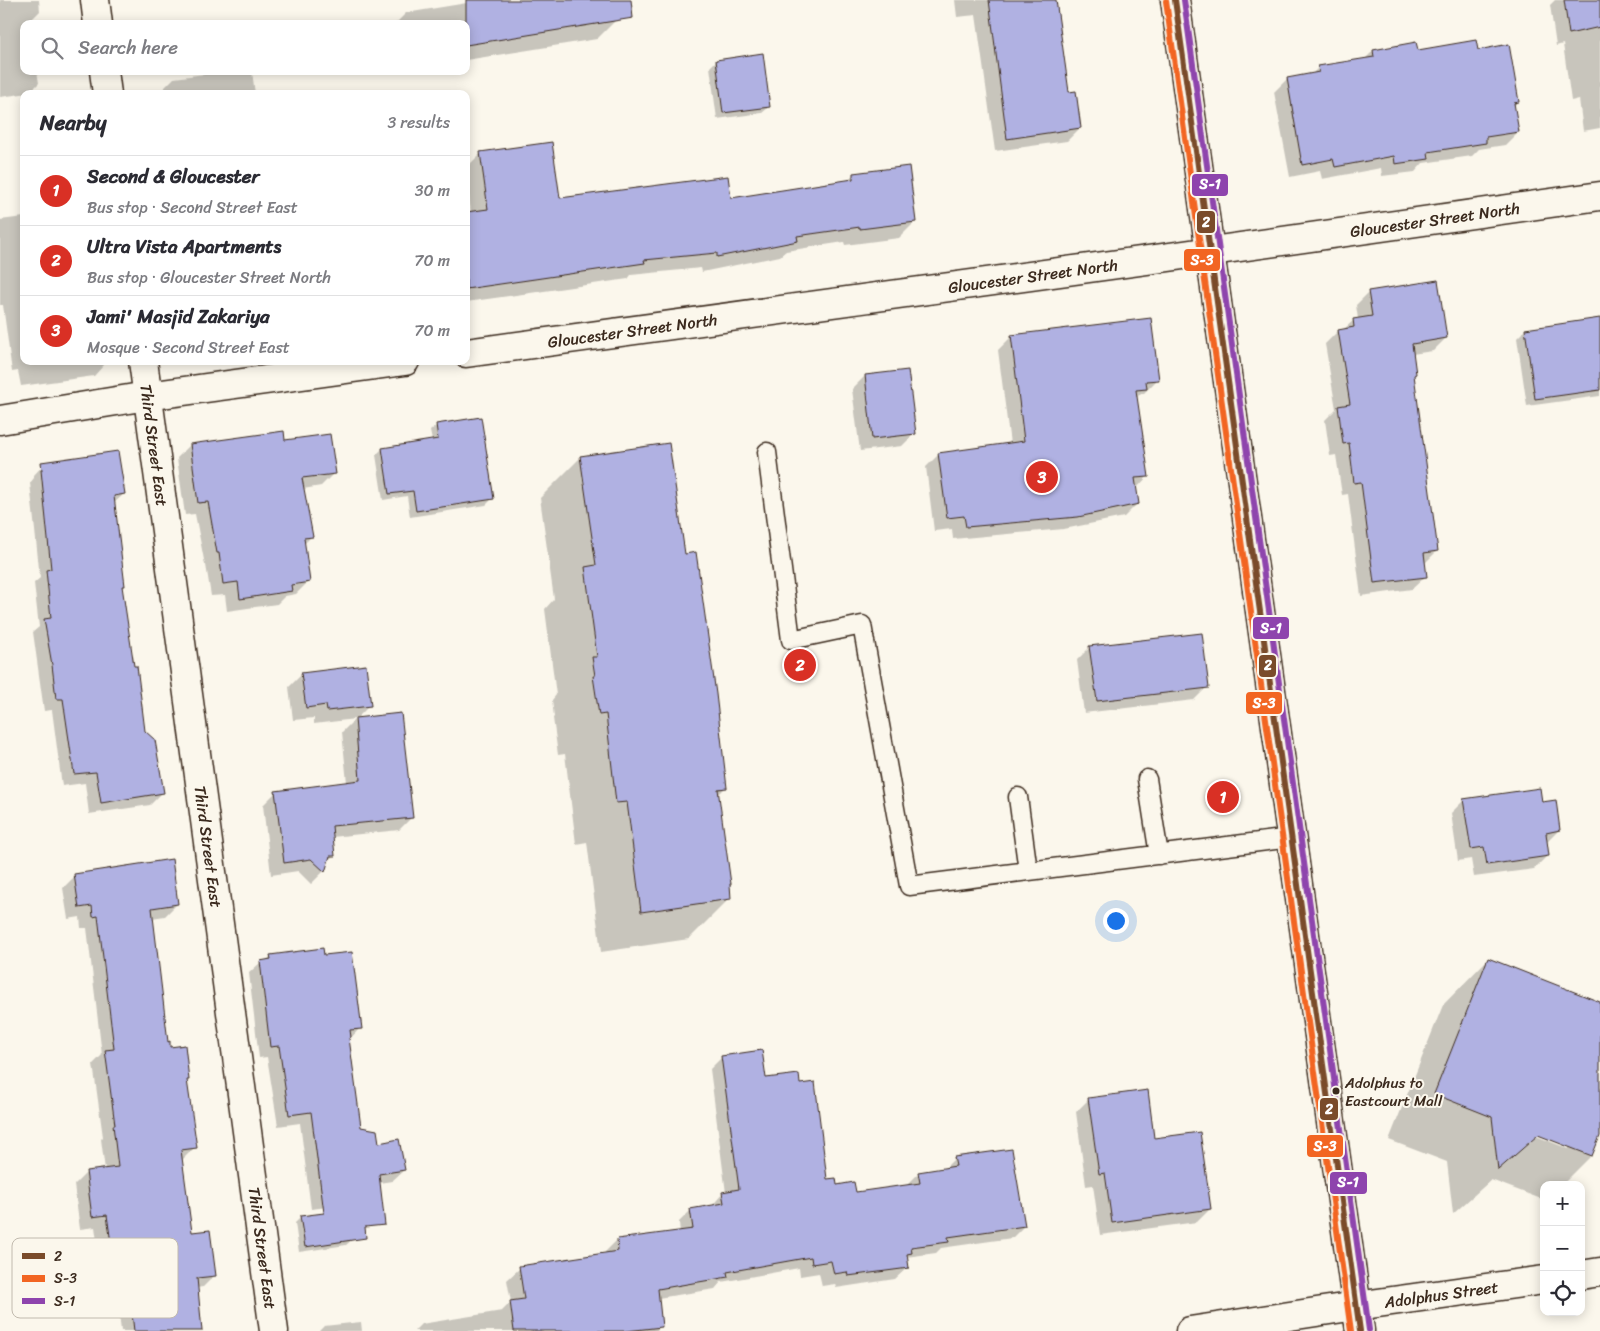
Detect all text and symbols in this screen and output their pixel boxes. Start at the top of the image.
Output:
search box [20,20,470,75]
text: Search here [78,31,178,64]
icon: search [38,34,66,62]
text: Nearby [40,104,106,142]
text: 3 results [387,108,450,137]
text: Second & Gloucester [87,160,259,193]
text: S-1 [1198,172,1221,197]
line badge: S-1 [1191,173,1229,197]
text: 1 [53,176,59,205]
text: 30 m [415,176,450,205]
text: Bus stop · Second Street East [87,193,298,222]
street label: Gloucester Street North [1348,194,1522,246]
line badge: 2 [1196,210,1216,234]
text: 2 [1201,210,1211,235]
text: Ultra Vista Apartments [87,230,281,263]
text: 2 [51,246,61,275]
text: 70 m [414,246,450,275]
line badge: S-3 [1183,248,1221,272]
text: S-3 [1190,248,1214,273]
street label: Gloucester Street North [946,250,1119,302]
text: Bus stop · Gloucester Street North [87,263,331,292]
text: Jami' Masjid Zakariya [87,300,270,333]
street label: Gloucester Street North [546,305,719,357]
text: 3 [52,316,60,345]
text: 70 m [414,316,450,345]
text: Mosque · Second Street East [87,333,290,362]
street label: Third Street East [131,382,176,508]
pin: 3 [1026,458,1058,496]
line badge: S-1 [1252,616,1290,640]
text: S-1 [1259,616,1282,641]
pin: 2 [784,646,816,684]
text: 2 [1263,653,1273,678]
line badge: 2 [1258,654,1277,678]
line badge: S-3 [1245,691,1283,715]
text: S-3 [1252,691,1276,716]
pin: 1 [1207,778,1239,816]
street label: Third Street East [185,784,231,910]
your location [1103,908,1129,934]
place label: Adolphus to Eastcourt Mall [1344,1070,1443,1114]
marker: Adolphus to Eastcourt Mall [1331,1086,1341,1096]
line badge: 2 [1319,1097,1339,1121]
text: 2 [1324,1097,1334,1122]
line badge: S-3 [1306,1134,1344,1158]
text: S-3 [1313,1134,1337,1159]
text: S-1 [1336,1170,1359,1195]
line badge: S-1 [1329,1171,1368,1195]
map controls [1540,1181,1585,1316]
button: + [1540,1181,1585,1226]
street label: Third Street East [240,1185,285,1311]
button: − [1540,1226,1585,1271]
legend [12,1238,178,1318]
text: 2 [54,1244,62,1269]
text: S-3 [54,1266,77,1291]
button: locate [1540,1271,1585,1316]
street label: Adolphus Street [1382,1272,1500,1317]
text: S-1 [54,1289,75,1314]

